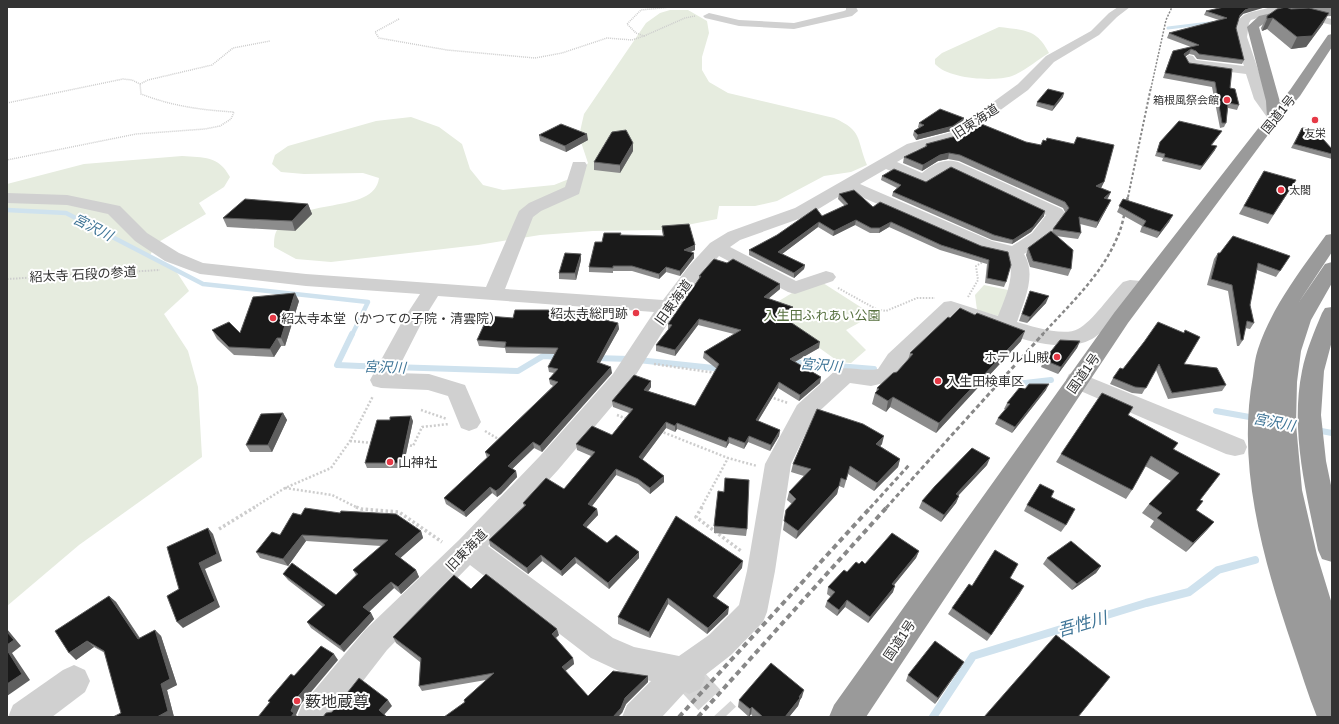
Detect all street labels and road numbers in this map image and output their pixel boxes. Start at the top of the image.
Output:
street label: 国道1号 [1258,91,1298,137]
street label: 旧東海道 [949,100,1001,142]
street label: 紹太寺 石段の参道 [29,263,137,285]
street label: 旧東海道 [651,276,695,328]
street label: 国道1号 [1063,350,1103,396]
street label: 旧東海道 [442,526,490,574]
street label: 国道1号 [880,617,918,663]

